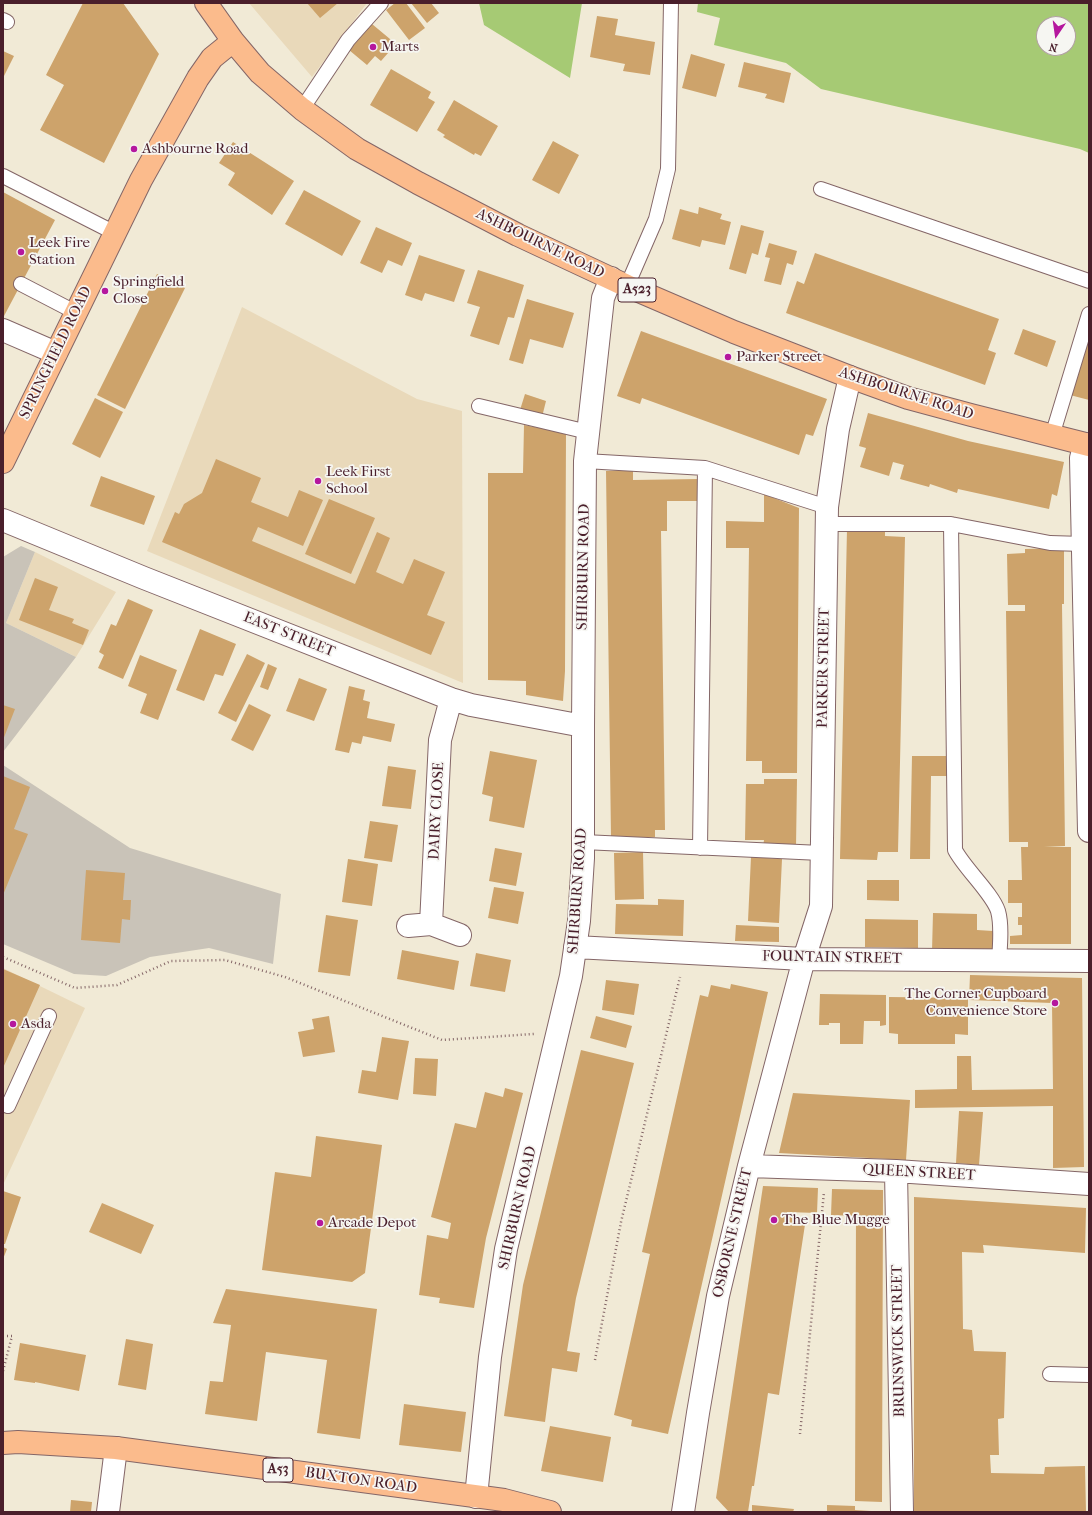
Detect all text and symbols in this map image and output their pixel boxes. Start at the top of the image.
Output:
north arrow [1036,16,1076,56]
place label: Marts [381,38,419,56]
text: N [1048,40,1059,54]
marker: Marts [368,42,378,52]
place label: Ashbourne Road [142,140,248,158]
marker: Ashbourne Road [129,144,139,154]
street label: ASHBOURNE ROAD [473,205,607,283]
place label: Leek Fire Station [29,234,90,269]
marker: Leek Fire Station [16,247,26,257]
place label: Springfield Close [113,273,184,308]
road number: A523 [618,278,656,302]
street label: SPRINGFIELD ROAD [16,284,96,422]
marker: Springfield Close [100,286,110,296]
place label: Parker Street [736,348,822,366]
marker: Parker Street [723,352,733,362]
street label: ASHBOURNE ROAD [836,364,976,424]
place label: Leek First School [326,463,391,498]
marker: Leek First School [313,476,323,486]
street label: SHIRBURN ROAD [574,504,594,630]
street label: EAST STREET [241,608,337,662]
street label: PARKER STREET [814,608,834,728]
street label: DAIRY CLOSE [425,762,449,860]
street label: SHIRBURN ROAD [565,827,591,955]
street label: FOUNTAIN STREET [762,948,902,968]
place label: The Corner Cupboard Convenience Store [905,985,1047,1020]
marker: The Corner Cupboard Convenience Store [1050,998,1060,1008]
place label: Asda [21,1015,51,1033]
marker: Asda [8,1019,18,1029]
street label: SHIRBURN ROAD [495,1144,541,1272]
street label: QUEEN STREET [862,1161,976,1185]
street label: OSBORNE STREET [709,1166,757,1300]
place label: The Blue Mugge [782,1211,890,1229]
place label: Arcade Depot [328,1214,416,1232]
marker: The Blue Mugge [769,1215,779,1225]
marker: Arcade Depot [315,1218,325,1228]
street label: BRUNSWICK STREET [889,1265,909,1417]
road number: A53 [263,1458,293,1482]
street label: BUXTON ROAD [304,1464,418,1498]

